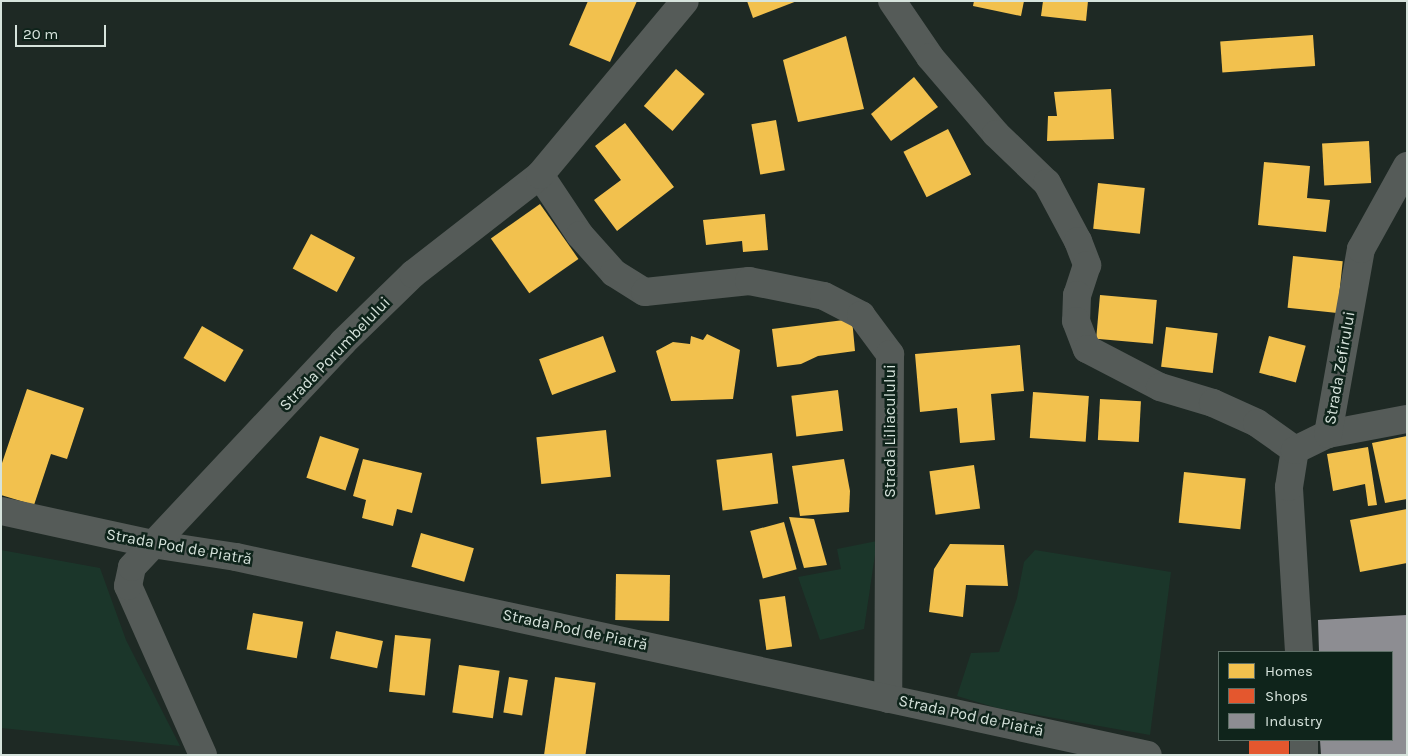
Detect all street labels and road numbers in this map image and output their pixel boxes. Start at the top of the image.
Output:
street label: Strada Porumbelului [276,293,394,415]
street label: Strada Zefirului [1321,310,1359,426]
street label: Strada Liliaculului [880,364,900,498]
street label: Strada Pod de Piatră [105,525,253,569]
street label: Strada Pod de Piatră [501,605,649,655]
street label: Strada Pod de Piatră [897,691,1045,741]

